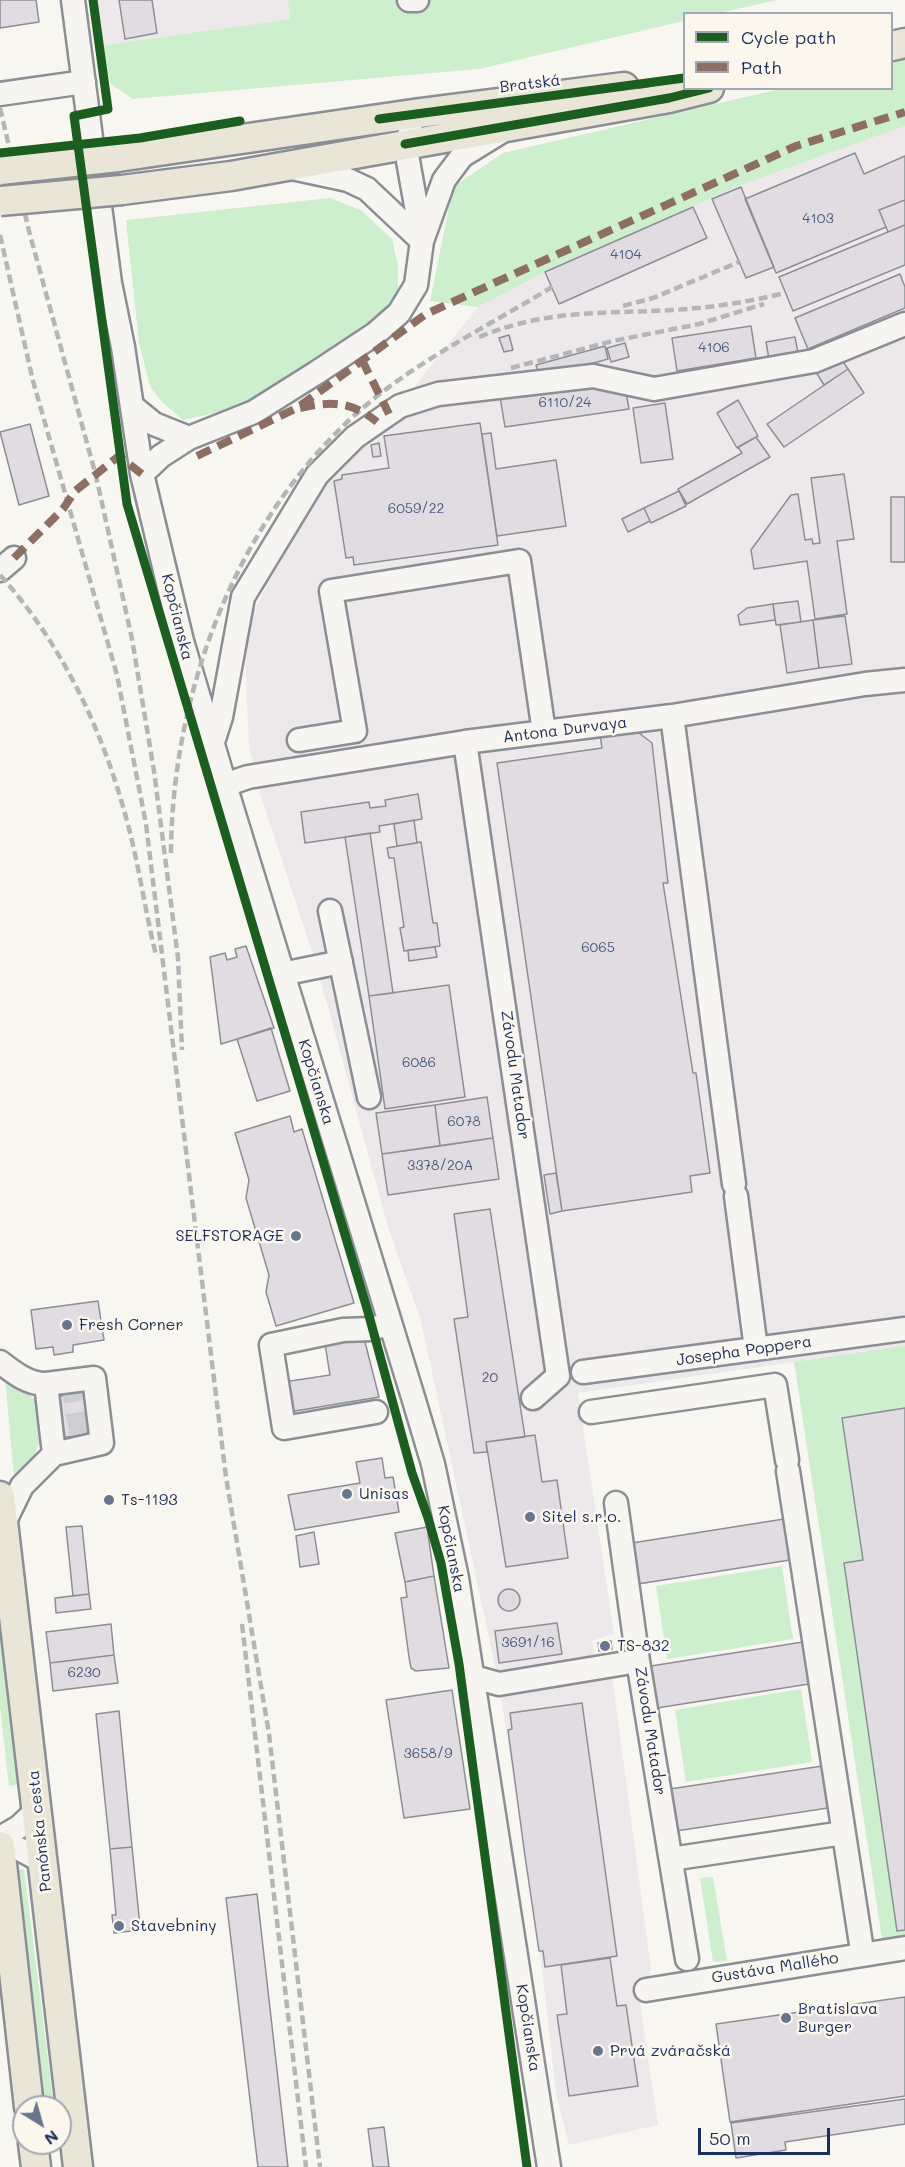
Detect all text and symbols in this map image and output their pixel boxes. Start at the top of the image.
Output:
legend [683,12,893,90]
text: Cycle path [741,25,836,49]
text: Path [741,55,781,79]
street label: Bratská [498,71,562,97]
house number: 4103 [802,211,834,227]
house number: 4104 [610,247,642,263]
house number: 4106 [698,340,730,356]
house number: 6110/24 [539,395,591,411]
house number: 6059/22 [388,501,444,517]
street label: Kopčianska [157,572,197,662]
street label: Antona Durvaya [502,713,628,747]
house number: 6065 [581,940,615,956]
street label: Závodu Matador [496,1009,534,1141]
street label: Kopčianska [294,1037,338,1127]
house number: 6086 [402,1055,436,1071]
house number: 6078 [447,1114,481,1130]
house number: 3378/20A [407,1158,473,1174]
place label: SELFSTORAGE [176,1226,284,1246]
marker: SELFSTORAGE [289,1229,303,1243]
place label: Fresh Corner [79,1315,184,1335]
marker: Fresh Corner [60,1318,74,1332]
street label: Josepha Poppera [675,1332,813,1370]
house number: 20 [482,1370,498,1386]
place label: Unisas [359,1484,409,1504]
marker: Unisas [340,1487,354,1501]
place label: Ts-1193 [121,1490,178,1510]
marker: Ts-1193 [102,1493,116,1507]
street label: Kopčianska [433,1504,469,1594]
place label: Sitel s.r.o. [542,1507,621,1527]
marker: Sitel s.r.o. [523,1510,537,1524]
house number: 3691/16 [501,1635,555,1651]
place label: TS-832 [617,1636,670,1656]
marker: TS-832 [598,1639,612,1653]
house number: 6230 [67,1665,101,1681]
street label: Závodu Matador [630,1665,670,1797]
house number: 3658/9 [404,1746,452,1762]
street label: Panónska cesta [24,1769,56,1893]
place label: Stavebniny [131,1916,217,1936]
marker: Stavebniny [112,1919,126,1933]
street label: Gustáva Mallého [710,1948,840,1988]
street label: Kopčianska [512,1983,544,2073]
place label: Bratislava Burger [798,1999,878,2037]
marker: Bratislava Burger [779,2011,793,2025]
place label: Prvá zváračská [610,2041,731,2061]
marker: Prvá zváračská [591,2044,605,2058]
north arrow [12,2095,72,2155]
scale bar [701,2116,833,2154]
text: N [41,2126,63,2150]
text: 50 m [709,2126,751,2150]

